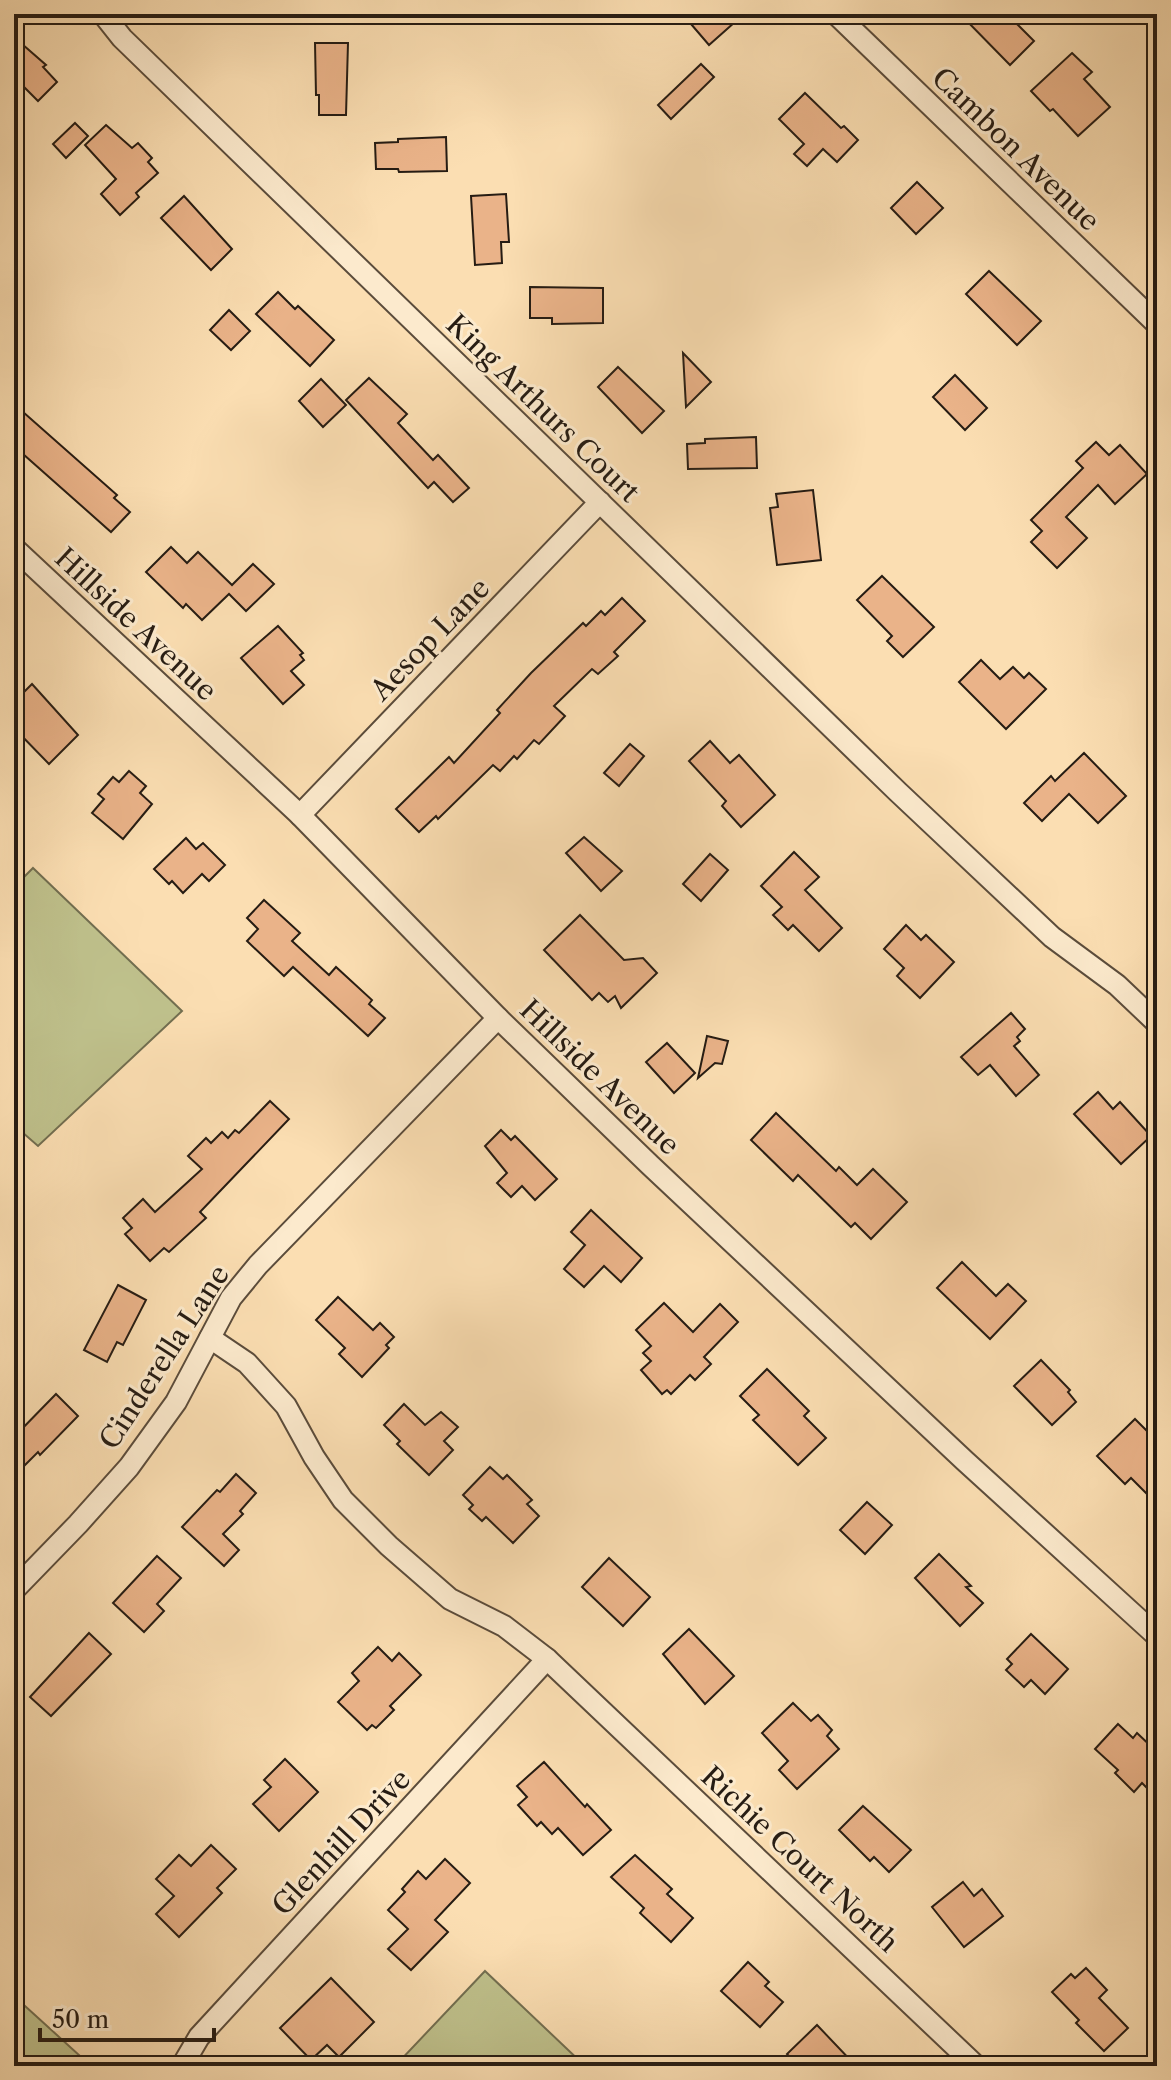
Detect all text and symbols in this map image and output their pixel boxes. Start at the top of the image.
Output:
street label: Cambon Avenue [925,60,1107,238]
street label: King Arthurs Court [439,307,647,509]
street label: Hillside Avenue [48,540,224,708]
street label: Aesop Lane [363,571,497,708]
street label: Hillside Avenue [513,992,687,1162]
street label: Cinderella Lane [92,1259,236,1455]
street label: Richie Court North [694,1759,906,1959]
street label: Glenhill Drive [265,1762,417,1922]
scale bar [40,1992,214,2042]
text: 50 m [52,2005,109,2034]

